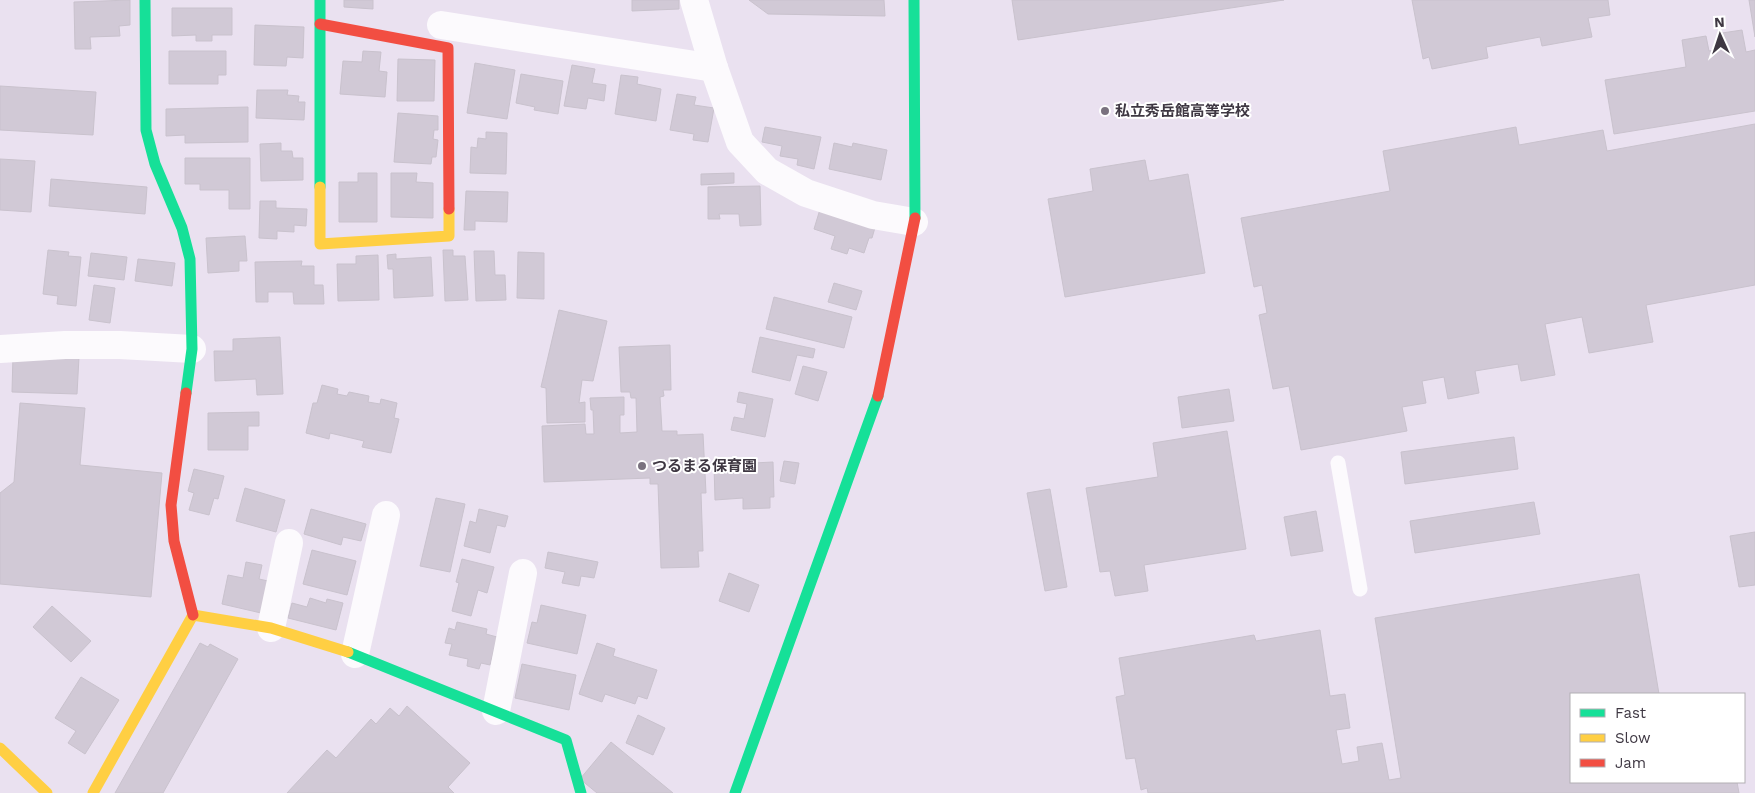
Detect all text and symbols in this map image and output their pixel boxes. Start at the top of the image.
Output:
north arrow [1695,10,1745,60]
text: N [1714,14,1725,30]
place label: 私立秀岳館高等学校 [1115,102,1250,120]
marker: 私立秀岳館高等学校 [1099,105,1111,117]
place label: つるまる保育園 [652,457,757,475]
marker: つるまる保育園 [636,460,648,472]
legend [1570,693,1745,783]
text: Fast [1615,704,1647,722]
text: Slow [1615,729,1651,747]
text: Jam [1615,754,1646,772]

